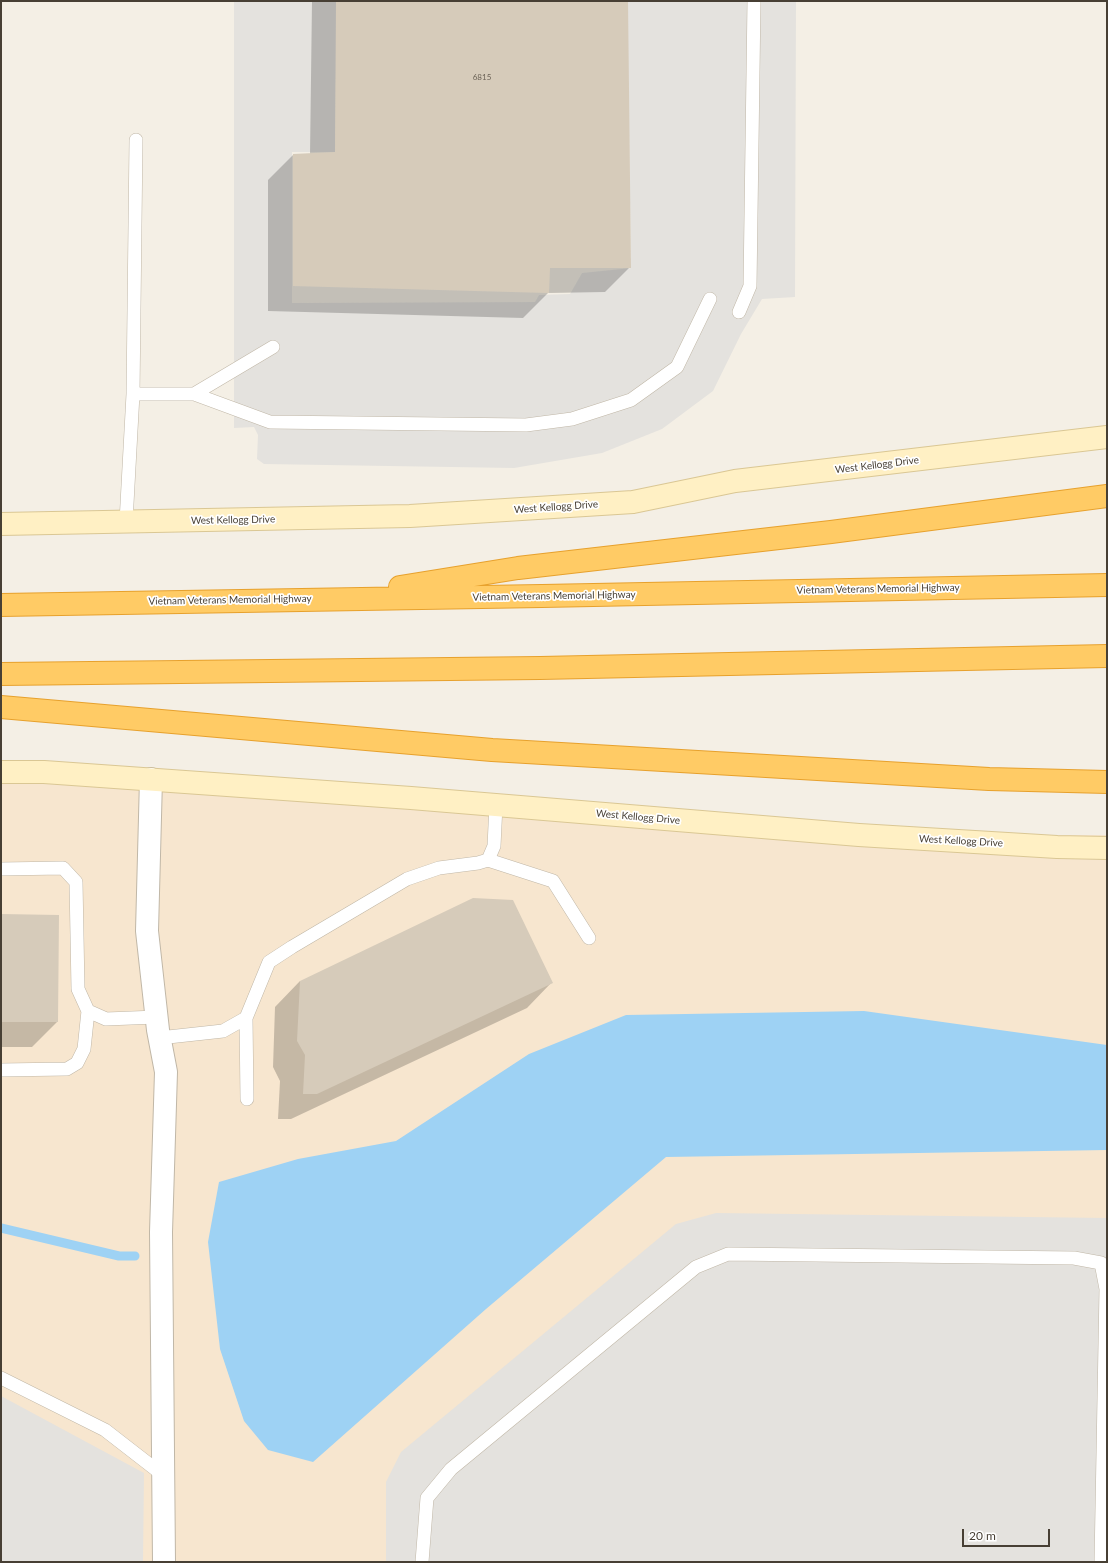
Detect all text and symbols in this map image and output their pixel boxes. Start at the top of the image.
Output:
house number: 6815 [473,72,491,82]
street label: West Kellogg Drive [834,454,920,476]
street label: West Kellogg Drive [514,498,598,516]
street label: West Kellogg Drive [191,513,275,527]
street label: Vietnam Veterans Memorial Highway [796,582,960,596]
street label: Vietnam Veterans Memorial Highway [472,589,636,603]
street label: Vietnam Veterans Memorial Highway [148,593,312,607]
street label: West Kellogg Drive [596,807,680,827]
street label: West Kellogg Drive [919,833,1003,849]
scale bar [964,1521,1052,1547]
text: 20 m [969,1528,996,1543]

